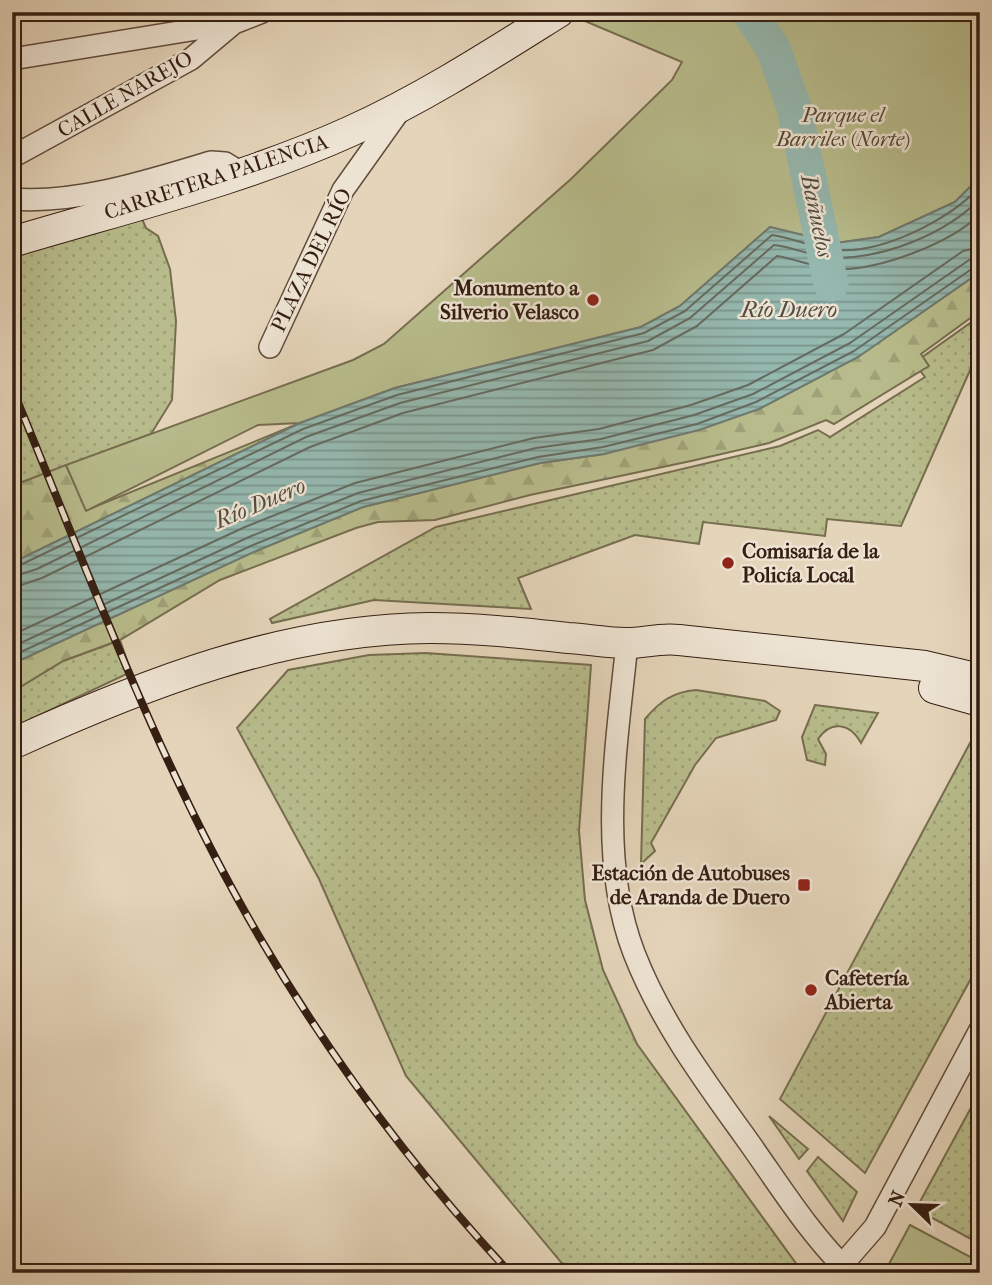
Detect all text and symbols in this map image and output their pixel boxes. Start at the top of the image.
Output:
street label: CALLE NAREJO [53,46,197,142]
park label: Parque el Barriles (Norte) [775,103,910,151]
street label: CARRETERA PALENCIA [101,129,331,225]
water label: Bañuelos [795,170,839,261]
street label: PLAZA DEL RÍO [266,184,356,336]
place label: Monumento a Silverio Velasco [440,276,580,324]
marker: Monumento a Silverio Velasco [585,292,601,308]
water label: Río Duero [739,296,837,323]
water label: Río Duero [208,472,310,535]
place label: Comisaría de la Policía Local [742,539,880,587]
marker: Comisaría de la Policía Local [720,555,736,571]
place label: Estación de Autobuses de Aranda de Duero [591,861,790,909]
marker: Estación de Autobuses de Aranda de Duero [796,877,812,893]
place label: Cafetería Abierta [823,966,910,1014]
marker: Cafetería Abierta [803,982,819,998]
north arrow [876,1170,946,1240]
text: N [884,1187,910,1210]

